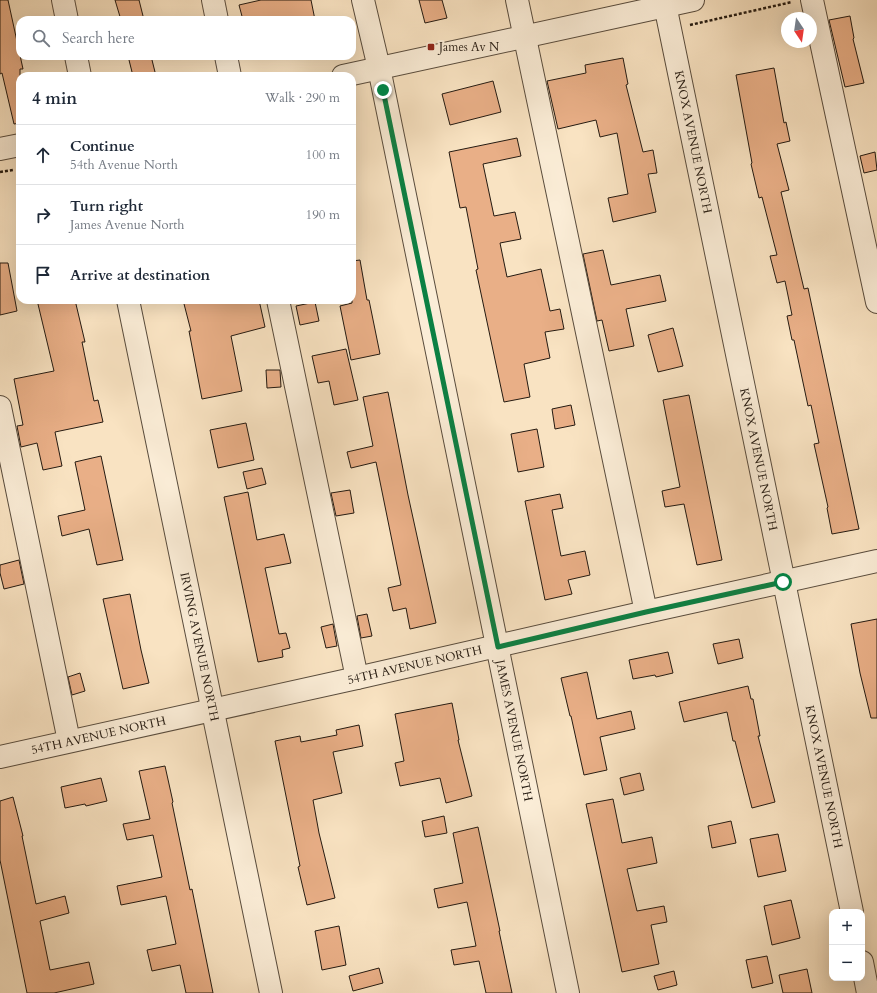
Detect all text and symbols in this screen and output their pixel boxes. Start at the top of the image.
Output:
north arrow [781,12,817,48]
search box [16,16,356,60]
icon: search [30,27,52,49]
text: Search here [62,28,135,48]
place label: James Av N [437,39,500,55]
marker: James Av N [426,42,436,52]
street label: KNOX AVENUE NORTH [671,69,716,215]
route end [374,81,392,99]
text: 4 min [32,87,77,110]
text: Walk · 290 m [265,89,340,107]
text: Continue [70,136,135,156]
icon: ahead [32,144,54,166]
text: 100 m [306,146,340,164]
text: 54th Avenue North [70,156,178,174]
text: Turn right [70,196,143,216]
icon: right [32,204,54,226]
text: 190 m [306,206,340,224]
text: James Avenue North [70,216,185,234]
icon: arrive [32,264,54,286]
text: Arrive at destination [70,265,210,285]
street label: KNOX AVENUE NORTH [736,386,781,532]
street label: IRVING AVENUE NORTH [176,571,223,723]
route start [774,573,792,591]
street label: 54TH AVENUE NORTH [346,642,484,688]
street label: JAMES AVENUE NORTH [492,656,537,803]
street label: KNOX AVENUE NORTH [802,704,847,850]
street label: 54TH AVENUE NORTH [30,712,168,758]
map controls [829,909,865,981]
button: + [829,909,865,945]
button: − [829,945,865,981]

